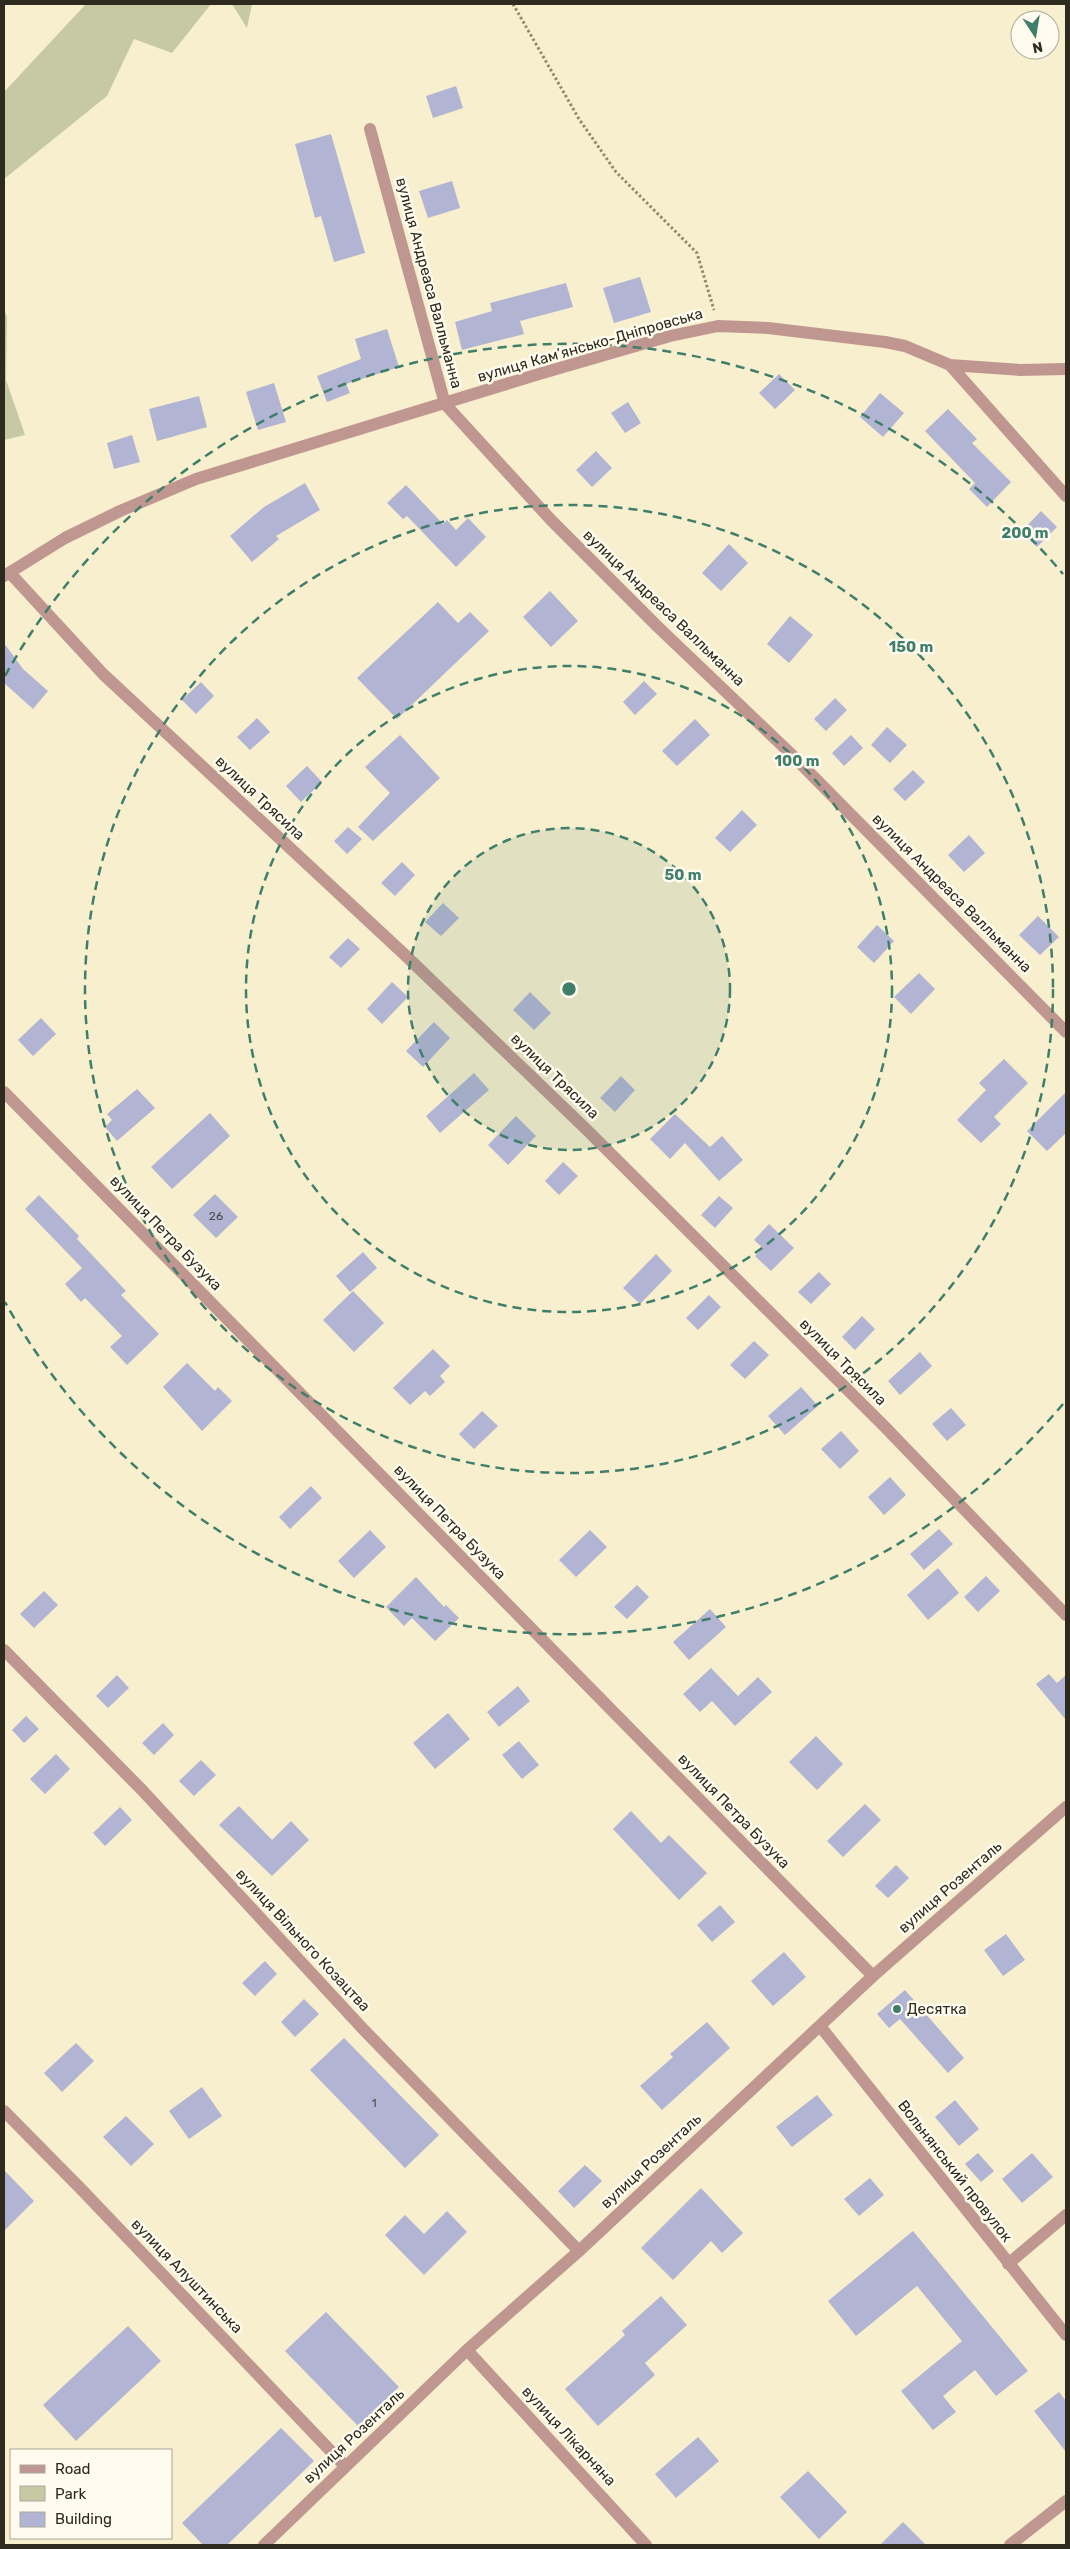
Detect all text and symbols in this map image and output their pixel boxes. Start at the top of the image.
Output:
north arrow [1010,10,1060,60]
text: N [1031,38,1044,57]
street label: вулиця Андреаса Валльманна [392,176,466,390]
street label: вулиця Кам’янсько-Дніпровська [475,304,705,386]
text: 200 m [1001,524,1049,542]
street label: вулиця Андреаса Валльманна [580,526,748,690]
text: 150 m [889,638,933,656]
street label: вулиця Трясила [212,752,308,844]
text: 100 m [775,752,819,770]
street label: вулиця Андреаса Валльманна [869,810,1035,976]
text: 50 m [665,866,701,884]
centre of rings [560,980,578,998]
street label: вулиця Трясила [507,1029,603,1123]
street label: вулиця Петра Бузука [106,1172,226,1294]
house number: 26 [209,1209,223,1223]
street label: вулиця Трясила [796,1315,890,1409]
street label: вулиця Петра Бузука [390,1461,510,1583]
street label: вулиця Петра Бузука [674,1750,794,1872]
street label: вулиця Розенталь [895,1837,1006,1937]
street label: вулиця Вільного Козацтва [232,1865,374,2015]
place label: Десятка [907,2000,966,2018]
marker: Десятка [891,2003,903,2015]
house number: 1 [371,2096,377,2110]
street label: Вольнянський провулок [894,2097,1016,2245]
street label: вулиця Розенталь [597,2110,705,2212]
street label: вулиця Алуштинська [128,2215,246,2337]
street label: вулиця Лікарняна [518,2383,620,2489]
street label: вулиця Розенталь [300,2385,408,2487]
legend [10,2449,172,2539]
text: Road [55,2460,91,2478]
text: Park [55,2485,86,2503]
text: Building [55,2510,112,2528]

